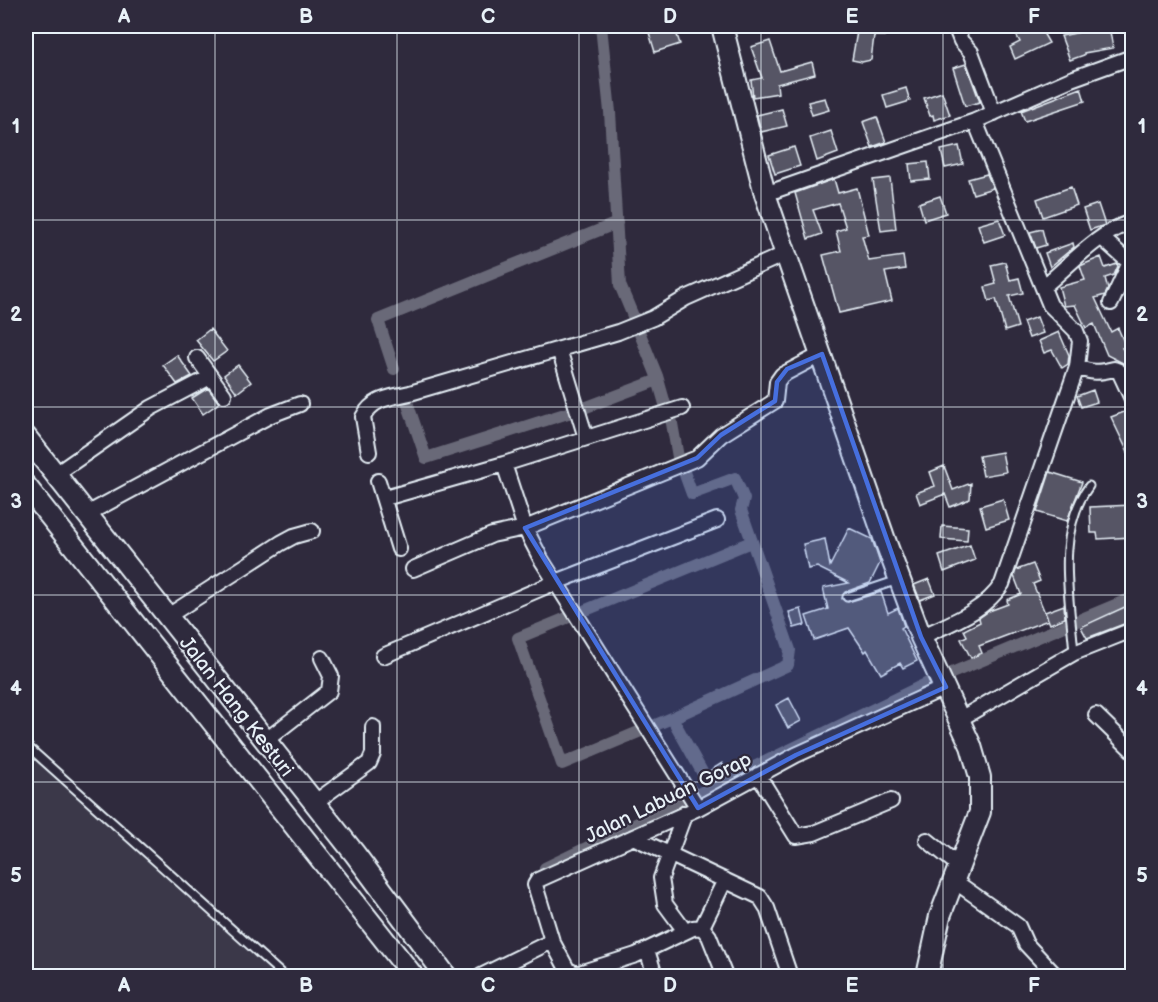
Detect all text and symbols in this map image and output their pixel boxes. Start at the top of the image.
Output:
text: A [117,5,131,29]
text: B [299,5,313,29]
text: C [481,5,495,29]
text: D [663,5,677,29]
text: E [846,5,859,29]
text: F [1028,5,1040,29]
text: 1 [12,115,20,139]
text: 1 [1138,115,1146,139]
text: 2 [10,303,22,327]
text: 2 [1136,303,1148,327]
text: 3 [10,490,22,514]
text: 3 [1136,490,1148,514]
street label: Jalan Hang Kesturi [174,632,298,782]
text: 4 [10,677,22,701]
text: 4 [1136,677,1148,701]
street label: Jalan Labuan Gorap [581,747,756,849]
text: 5 [10,864,22,888]
text: 5 [1136,864,1148,888]
text: A [117,974,131,998]
text: B [299,974,313,998]
text: C [481,974,495,998]
text: D [663,974,677,998]
text: E [846,974,859,998]
text: F [1028,974,1040,998]

